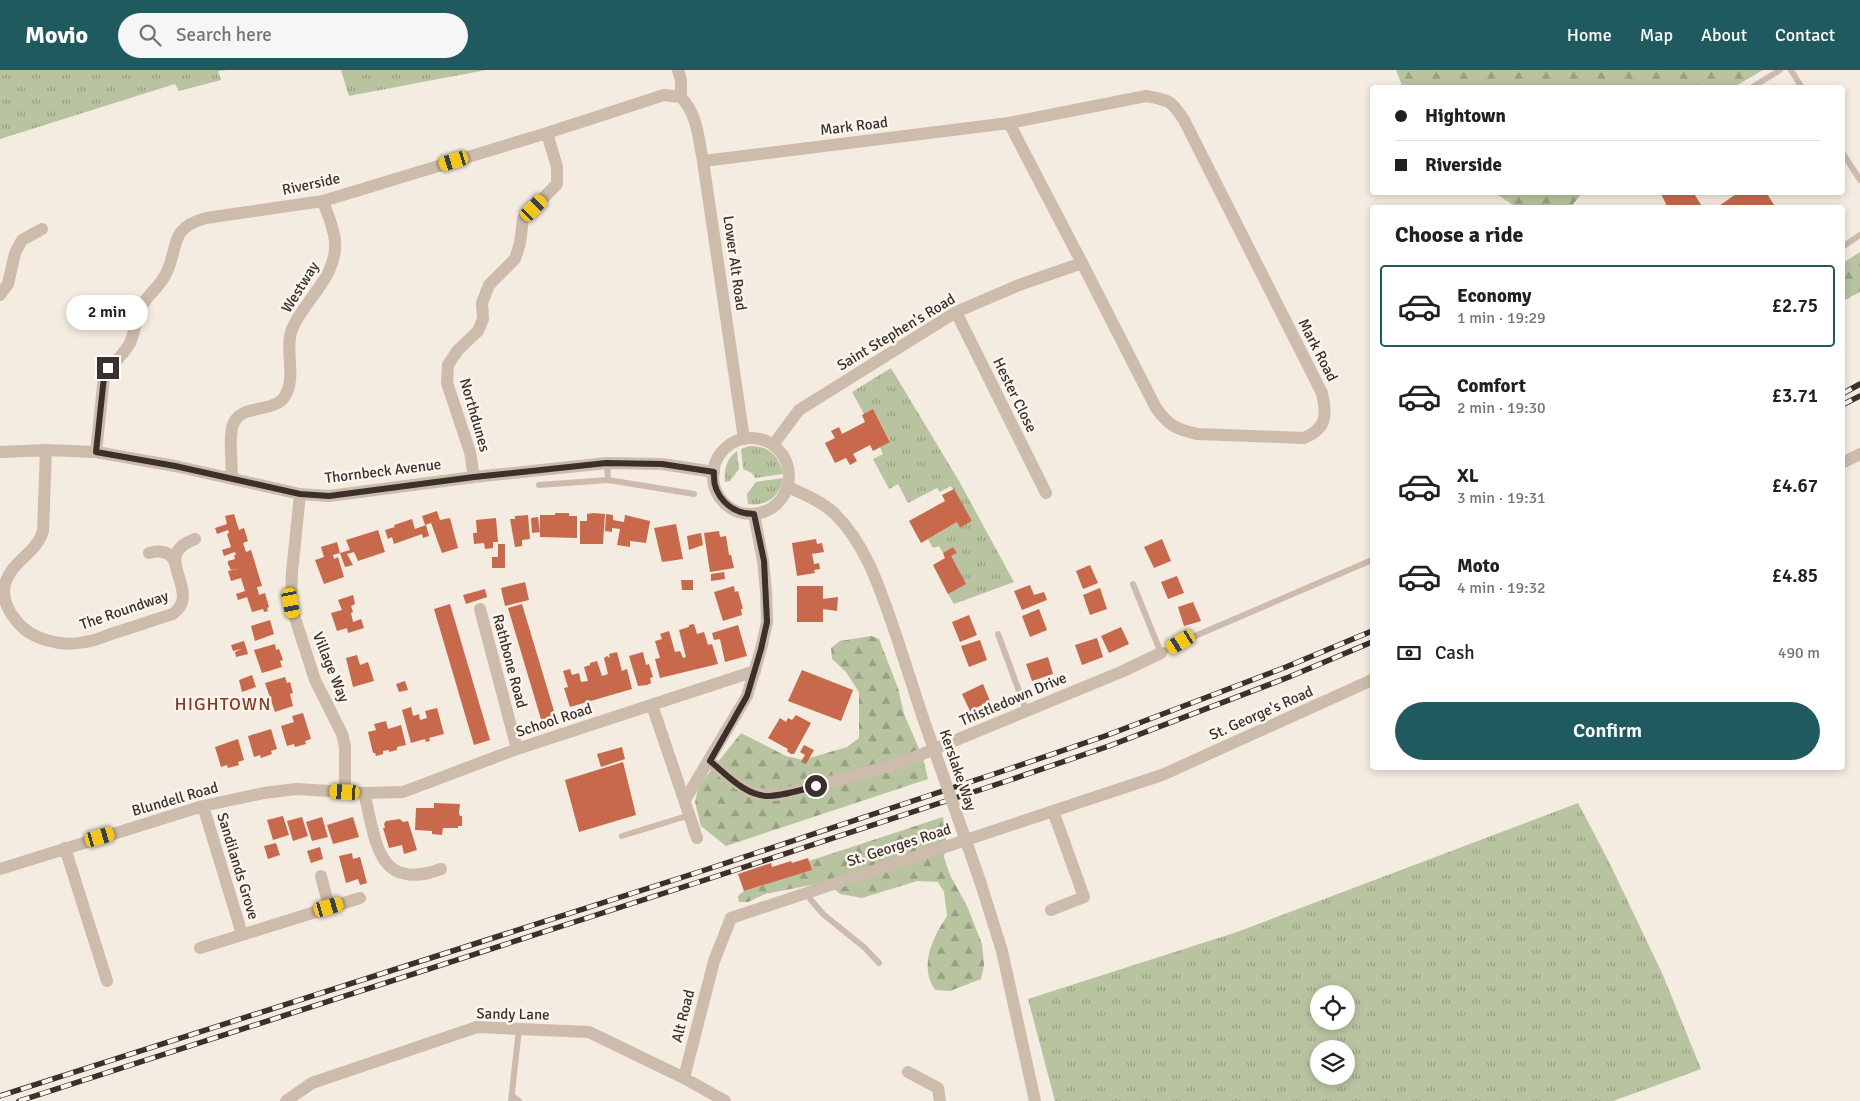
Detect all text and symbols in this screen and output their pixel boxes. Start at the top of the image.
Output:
search box [118,13,468,58]
text: Movio [25,20,88,50]
icon: search [136,21,164,49]
text: Search here [176,23,272,47]
text: Home [1567,24,1612,46]
text: Map [1640,24,1673,46]
text: About [1701,24,1747,46]
text: Contact [1775,24,1835,46]
text: Hightown [1425,104,1506,128]
street label: Mark Road [819,113,889,139]
car [437,149,470,173]
text: Riverside [1425,153,1502,177]
street label: Riverside [280,169,342,199]
car [518,192,549,224]
street label: Lower Alt Road [719,214,751,312]
text: Choose a ride [1395,221,1523,248]
street label: Westway [277,258,323,316]
icon: car [1397,284,1442,329]
text: Economy [1457,284,1531,308]
street label: Saint Stephen's Road [834,290,958,374]
text: £2.75 [1772,294,1818,318]
callout: 2 min [67,296,149,330]
text: 2 min [88,302,126,322]
text: 1 min · 19:29 [1457,308,1546,328]
street label: Mark Road [1295,316,1342,384]
street label: Hester Close [989,355,1041,435]
route end [97,357,119,379]
icon: car [1397,374,1442,419]
text: Comfort [1457,374,1526,398]
street label: Northdunes [456,376,494,454]
text: £3.71 [1772,384,1818,408]
text: 2 min · 19:30 [1457,398,1546,418]
street label: Thornbeck Avenue [324,455,442,487]
icon: car [1397,464,1442,509]
text: XL [1457,464,1479,488]
text: £4.67 [1772,474,1818,498]
text: 3 min · 19:31 [1457,488,1546,508]
icon: car [1397,554,1442,599]
text: Moto [1457,554,1500,578]
text: £4.85 [1772,564,1818,588]
text: 4 min · 19:32 [1457,578,1546,598]
street label: The Roundway [77,586,171,634]
car [280,587,301,619]
street label: Rathbone Road [489,612,531,710]
car [1164,628,1197,656]
street label: Village Way [309,629,353,705]
icon: cash [1395,639,1423,667]
text: Cash [1435,641,1475,665]
text: 490 m [1778,643,1820,663]
street label: Thistledown Drive [957,668,1069,730]
street label: St. George's Road [1206,682,1316,744]
district label: HIGHTOWN [175,693,271,715]
street label: School Road [514,699,594,741]
button: Confirm [1395,702,1820,760]
street label: Kerslake Way [936,727,980,813]
route start [805,775,827,797]
street label: Blundell Road [130,778,220,820]
car [329,784,360,800]
street label: Sandilands Grove [213,810,263,922]
street label: St. Georges Road [845,820,953,870]
car [83,826,116,848]
car [312,896,345,918]
map controls [1310,985,1355,1085]
button: locate [1310,985,1355,1030]
street label: Alt Road [668,988,698,1044]
street label: Sandy Lane [476,1004,550,1024]
button: layers [1310,1040,1355,1085]

